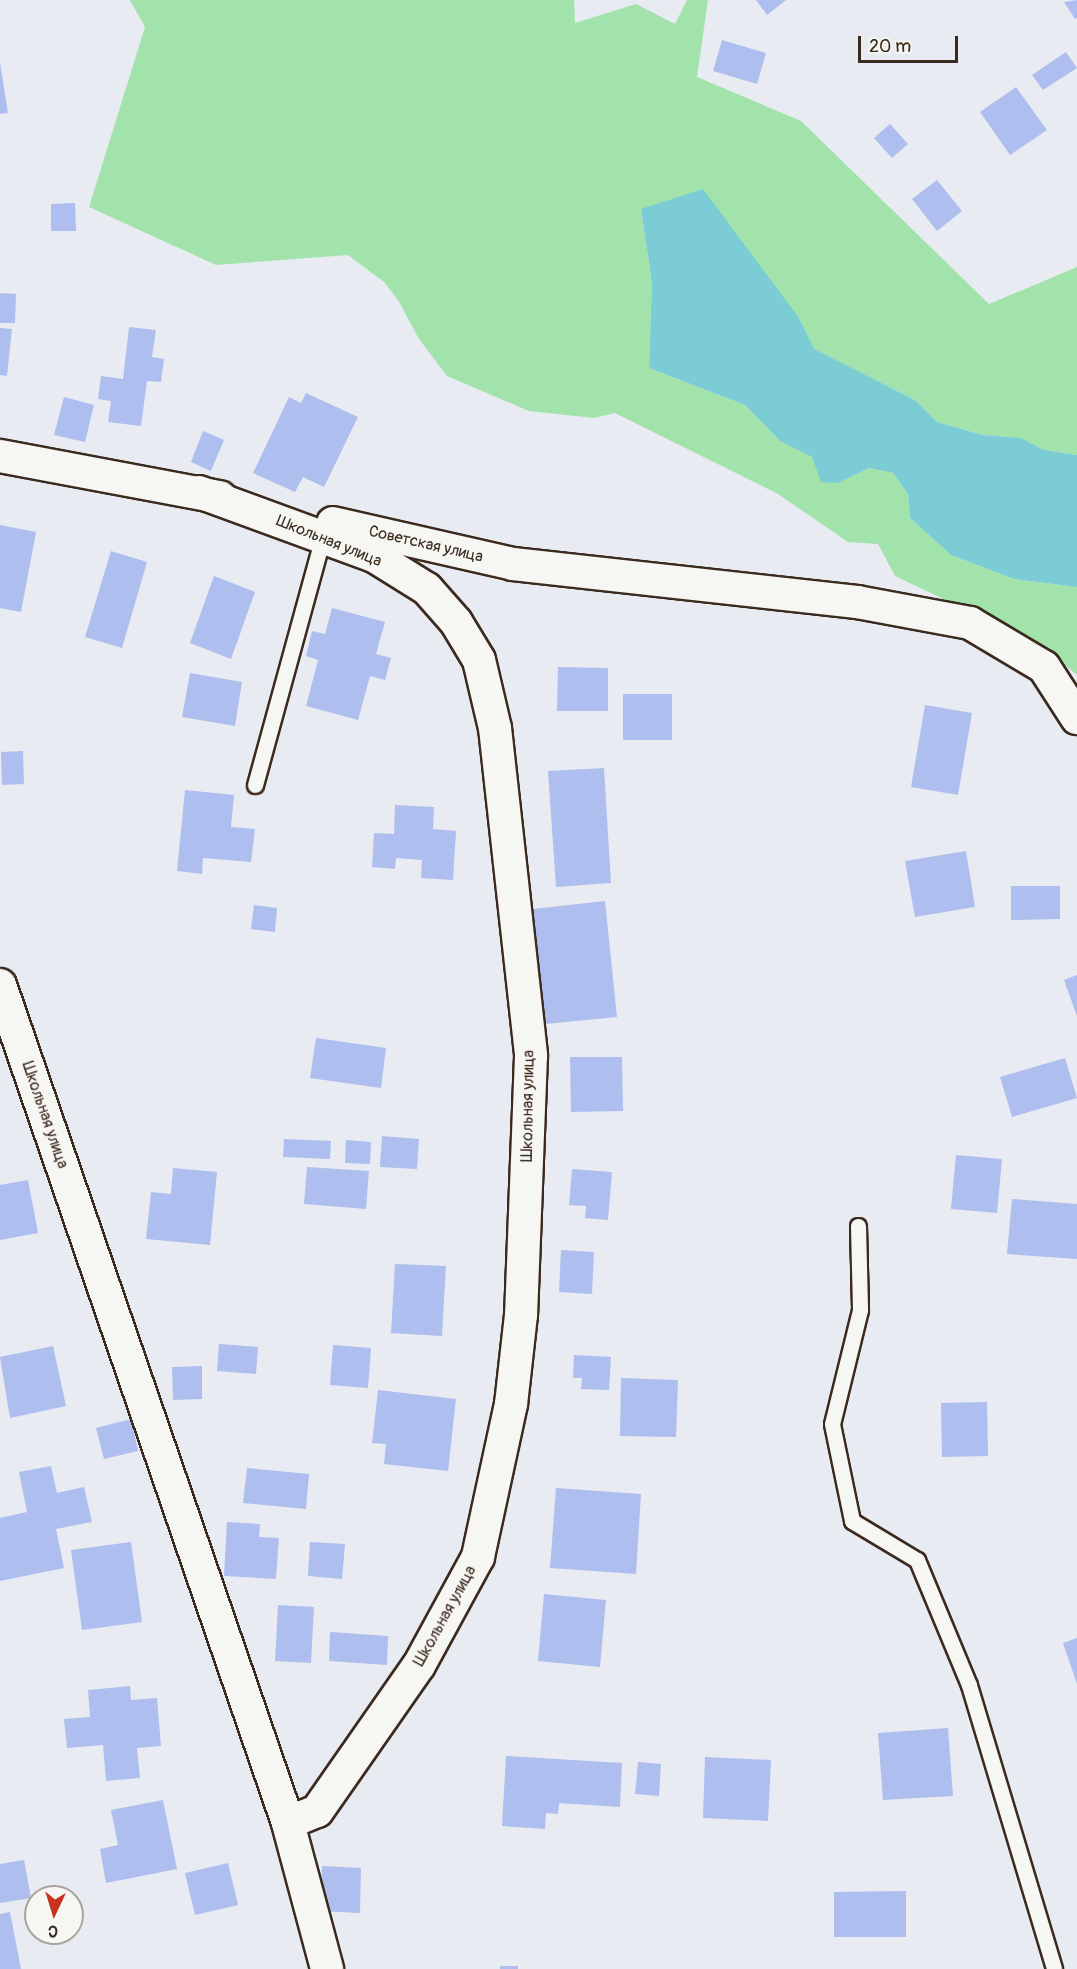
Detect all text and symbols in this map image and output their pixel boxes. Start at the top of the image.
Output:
scale bar [861,24,962,62]
text: 20 m [869,35,911,58]
street label: Школьная улица [273,511,385,571]
street label: Советская улица [367,521,485,567]
street label: Школьная улица [517,1050,539,1162]
street label: Школьная улица [18,1059,72,1171]
street label: Школьная улица [409,1562,481,1670]
north arrow [24,1885,84,1945]
text: С [47,1921,59,1941]

